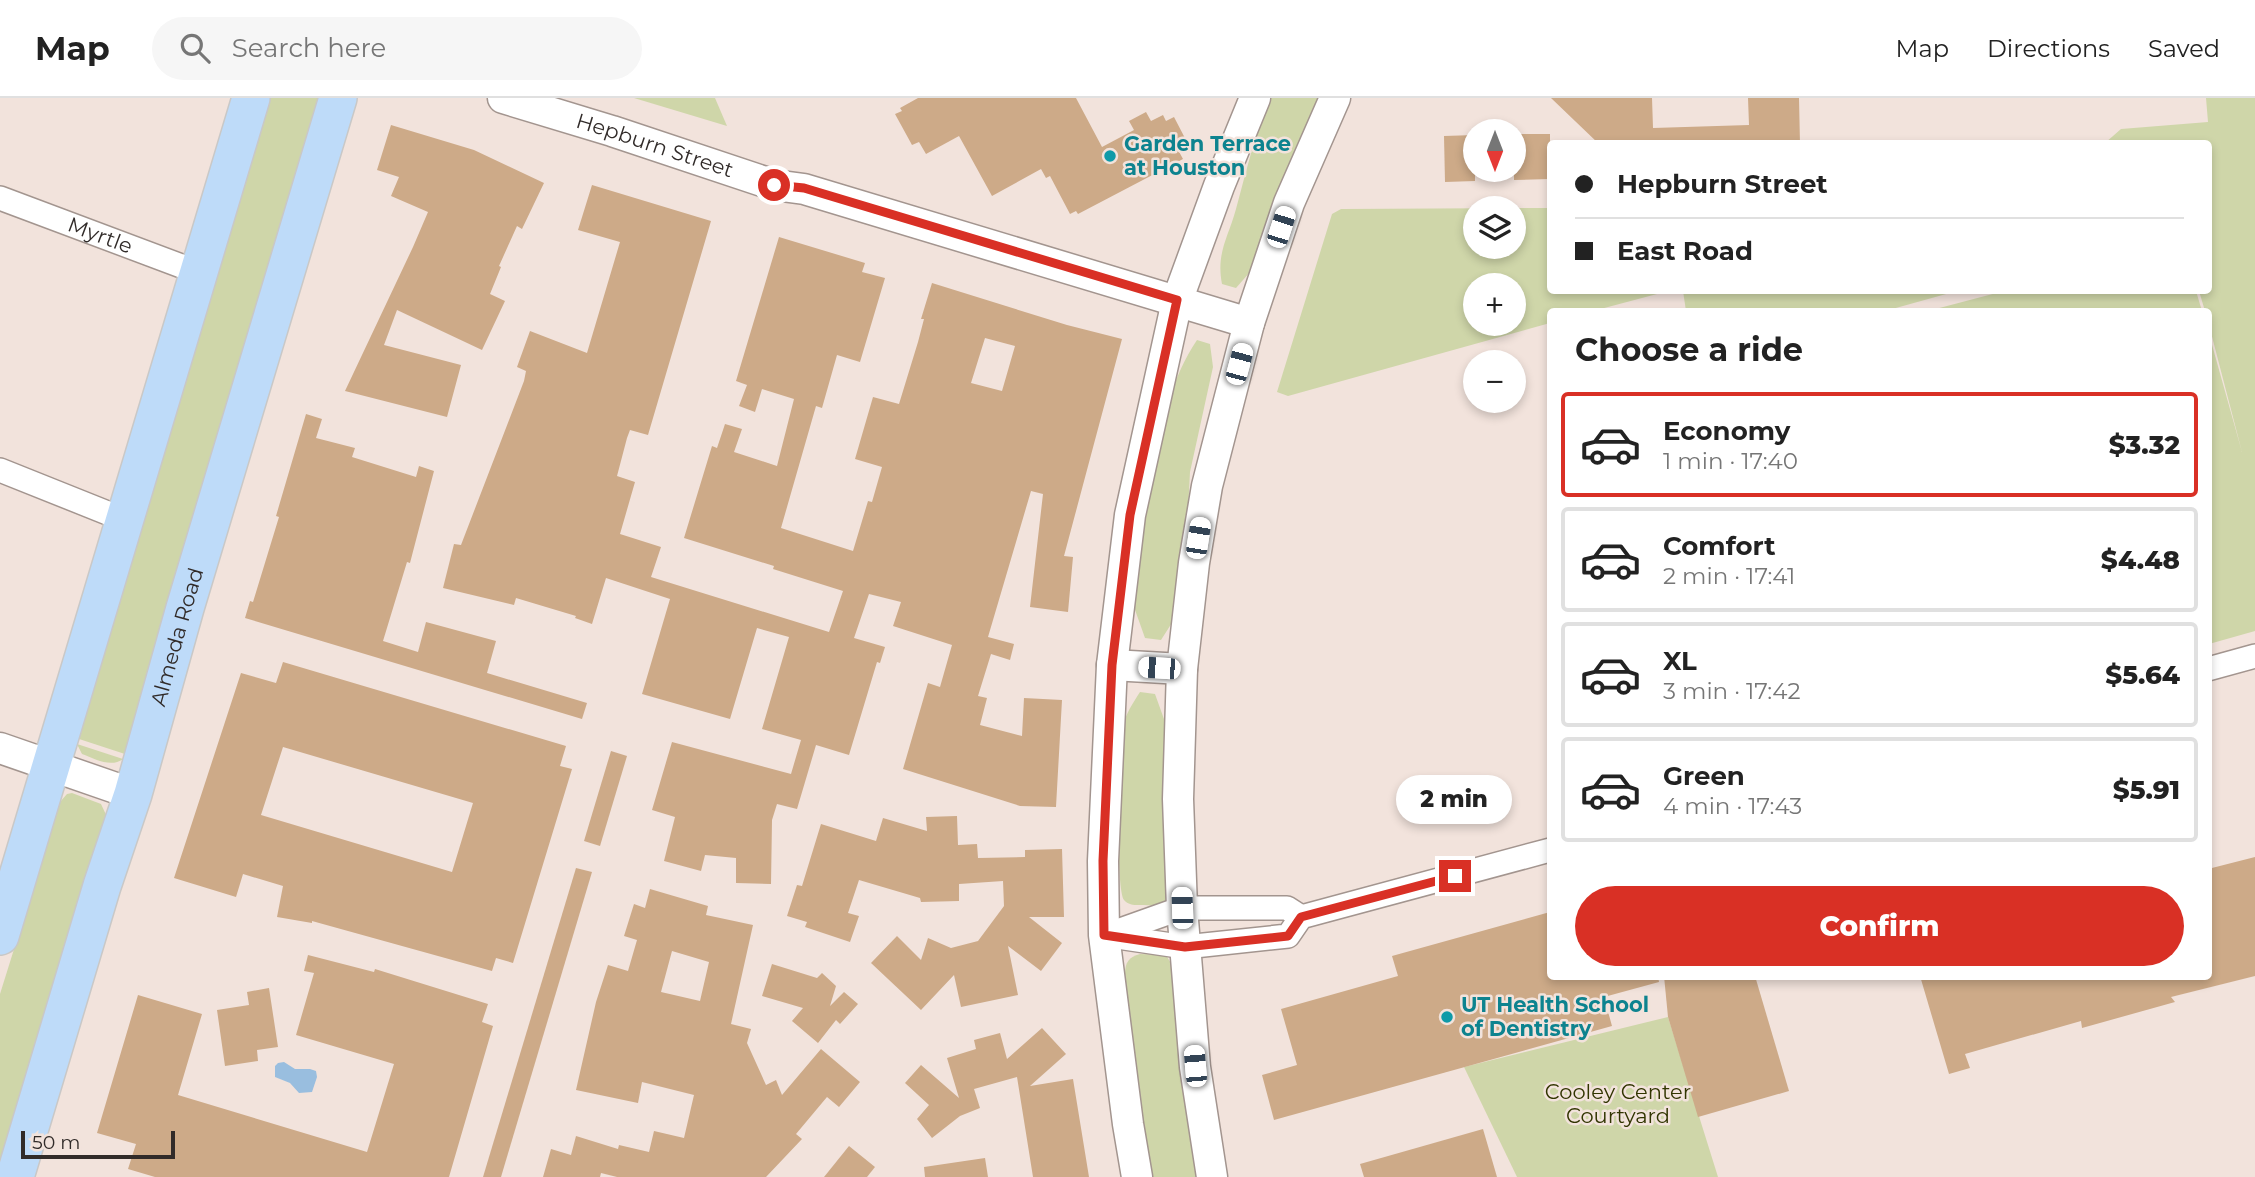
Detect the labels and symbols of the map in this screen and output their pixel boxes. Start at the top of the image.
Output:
street label: Hepburn Street [573,108,737,183]
north arrow [1463,119,1526,182]
place label: Garden Terrace at Houston [1124,131,1291,180]
marker: Garden Terrace at Houston [1102,148,1118,164]
route start [758,169,790,201]
car [1265,204,1298,250]
street label: Myrtle [65,212,136,259]
car [1224,341,1255,387]
car [1185,516,1212,560]
street label: Almeda Road [145,565,208,709]
car [1138,656,1181,680]
callout: 2 min [1397,774,1513,824]
route end [1439,860,1471,892]
car [1171,887,1194,929]
place label: UT Health School of Dentistry [1461,992,1649,1041]
marker: UT Health School of Dentistry [1439,1009,1455,1025]
car [1183,1044,1208,1088]
park label: Cooley Center Courtyard [1545,1079,1691,1128]
scale bar [21,1128,175,1160]

